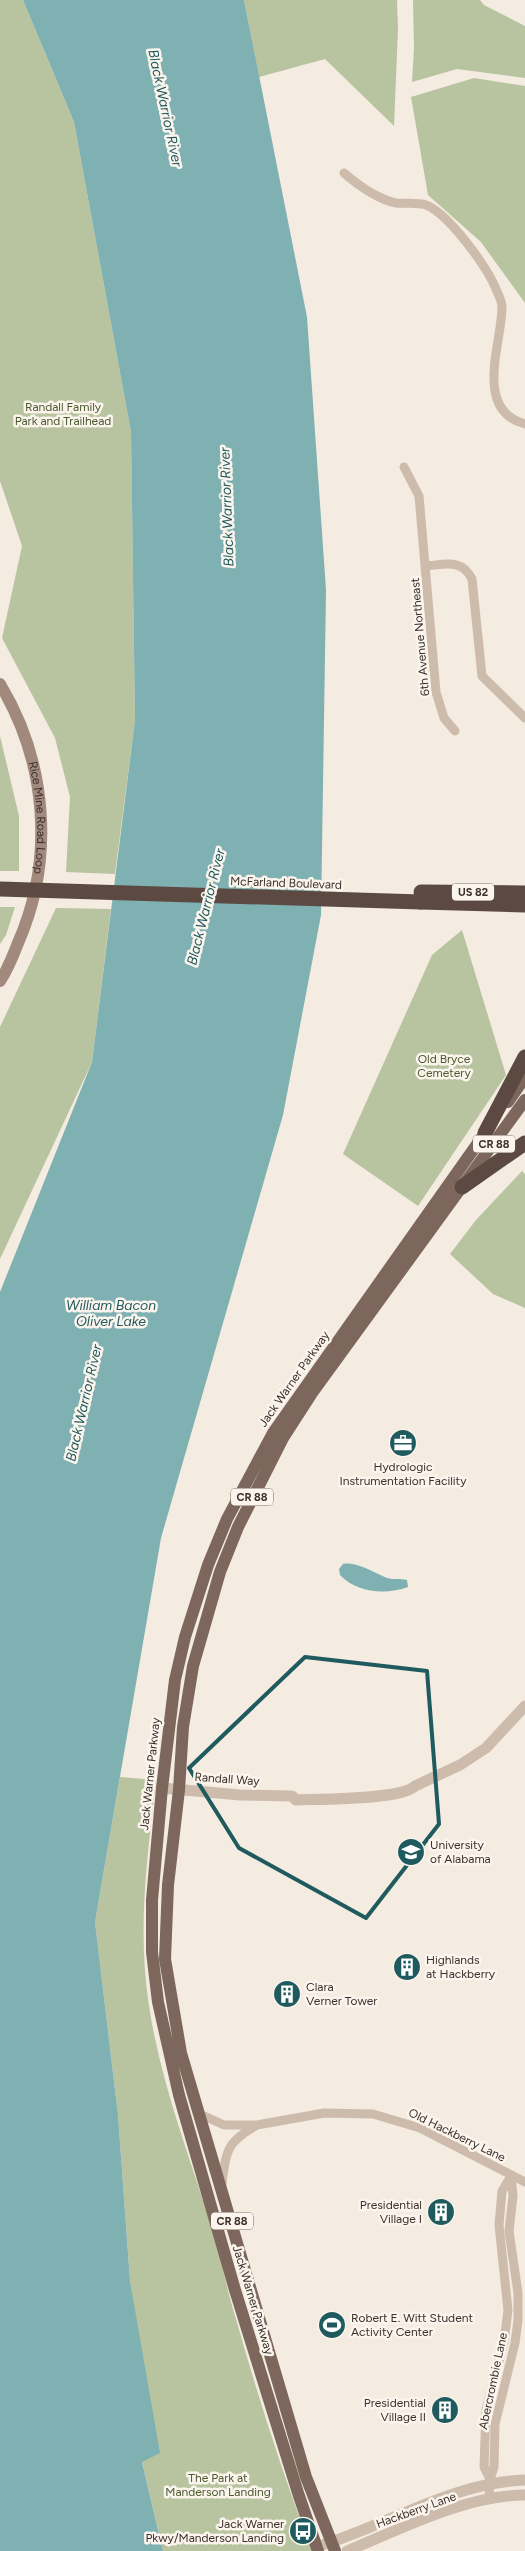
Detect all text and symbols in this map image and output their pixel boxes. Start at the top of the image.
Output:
water label: Black Warrior River [144,48,186,169]
park label: Randall Family Park and Trailhead [15,400,111,428]
water label: Black Warrior River [216,446,238,567]
street label: 6th Avenue Northeast [408,577,432,697]
street label: Rice Mine Road Loop [26,760,48,875]
water label: Black Warrior River [183,846,229,967]
street label: McFarland Boulevard [230,874,342,892]
road number: US 82 [452,884,494,900]
park label: Old Bryce Cemetery [417,1052,471,1080]
road number: CR 88 [473,1136,515,1152]
water label: William Bacon Oliver Lake [66,1297,156,1330]
street label: Jack Warner Parkway [256,1328,333,1430]
water label: Black Warrior River [62,1342,106,1463]
office icon: Hydrologic Instrumentation Facility [388,1428,418,1458]
place label: Hydrologic Instrumentation Facility [340,1460,467,1488]
road number: CR 88 [231,1488,273,1505]
street label: Jack Warner Parkway [137,1716,163,1831]
street label: Randall Way [194,1770,261,1788]
school or university icon: University of Alabama [396,1837,426,1867]
place label: University of Alabama [430,1838,491,1866]
building icon: Highlands at Hackberry [392,1952,422,1982]
place label: Highlands at Hackberry [426,1953,496,1981]
building icon: Clara Verner Tower [272,1979,302,2009]
place label: Clara Verner Tower [306,1980,377,2008]
street label: Old Hackberry Lane [406,2105,508,2165]
building icon: Presidential Village I [426,2197,456,2227]
place label: Presidential Village I [360,2198,422,2226]
road number: CR 88 [211,2212,253,2230]
street label: Jack Warner Parkway [230,2244,276,2357]
sports icon: Robert E. Witt Student Activity Center [317,2310,347,2340]
place label: Robert E. Witt Student Activity Center [351,2311,473,2339]
street label: Abercrombie Lane [476,2331,510,2431]
building icon: Presidential Village II [430,2395,460,2425]
place label: Presidential Village II [364,2396,426,2424]
park label: The Park at Manderson Landing [165,2471,271,2499]
street label: Hackberry Lane [374,2489,458,2531]
bus stop icon: Jack Warner Pkwy/Manderson Landing [288,2516,318,2546]
place label: Jack Warner Pkwy/Manderson Landing [145,2517,284,2545]

